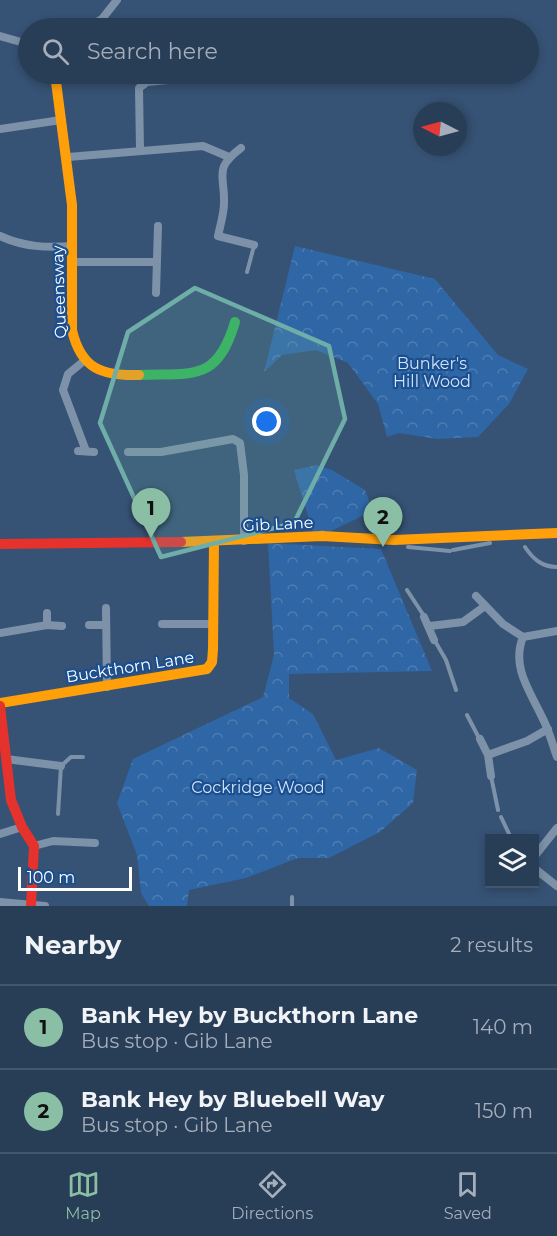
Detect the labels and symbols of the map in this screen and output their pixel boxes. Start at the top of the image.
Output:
north arrow [413,102,467,156]
street label: Queensway [48,245,70,339]
park label: Bunker's Hill Wood [393,354,471,391]
your location [252,407,281,436]
pin: 1 [132,488,170,538]
pin: 2 [364,498,403,547]
street label: Gib Lane [242,513,314,535]
street label: Buckthorn Lane [65,648,195,686]
park label: Cockridge Wood [191,778,325,797]
scale bar [18,864,132,892]

